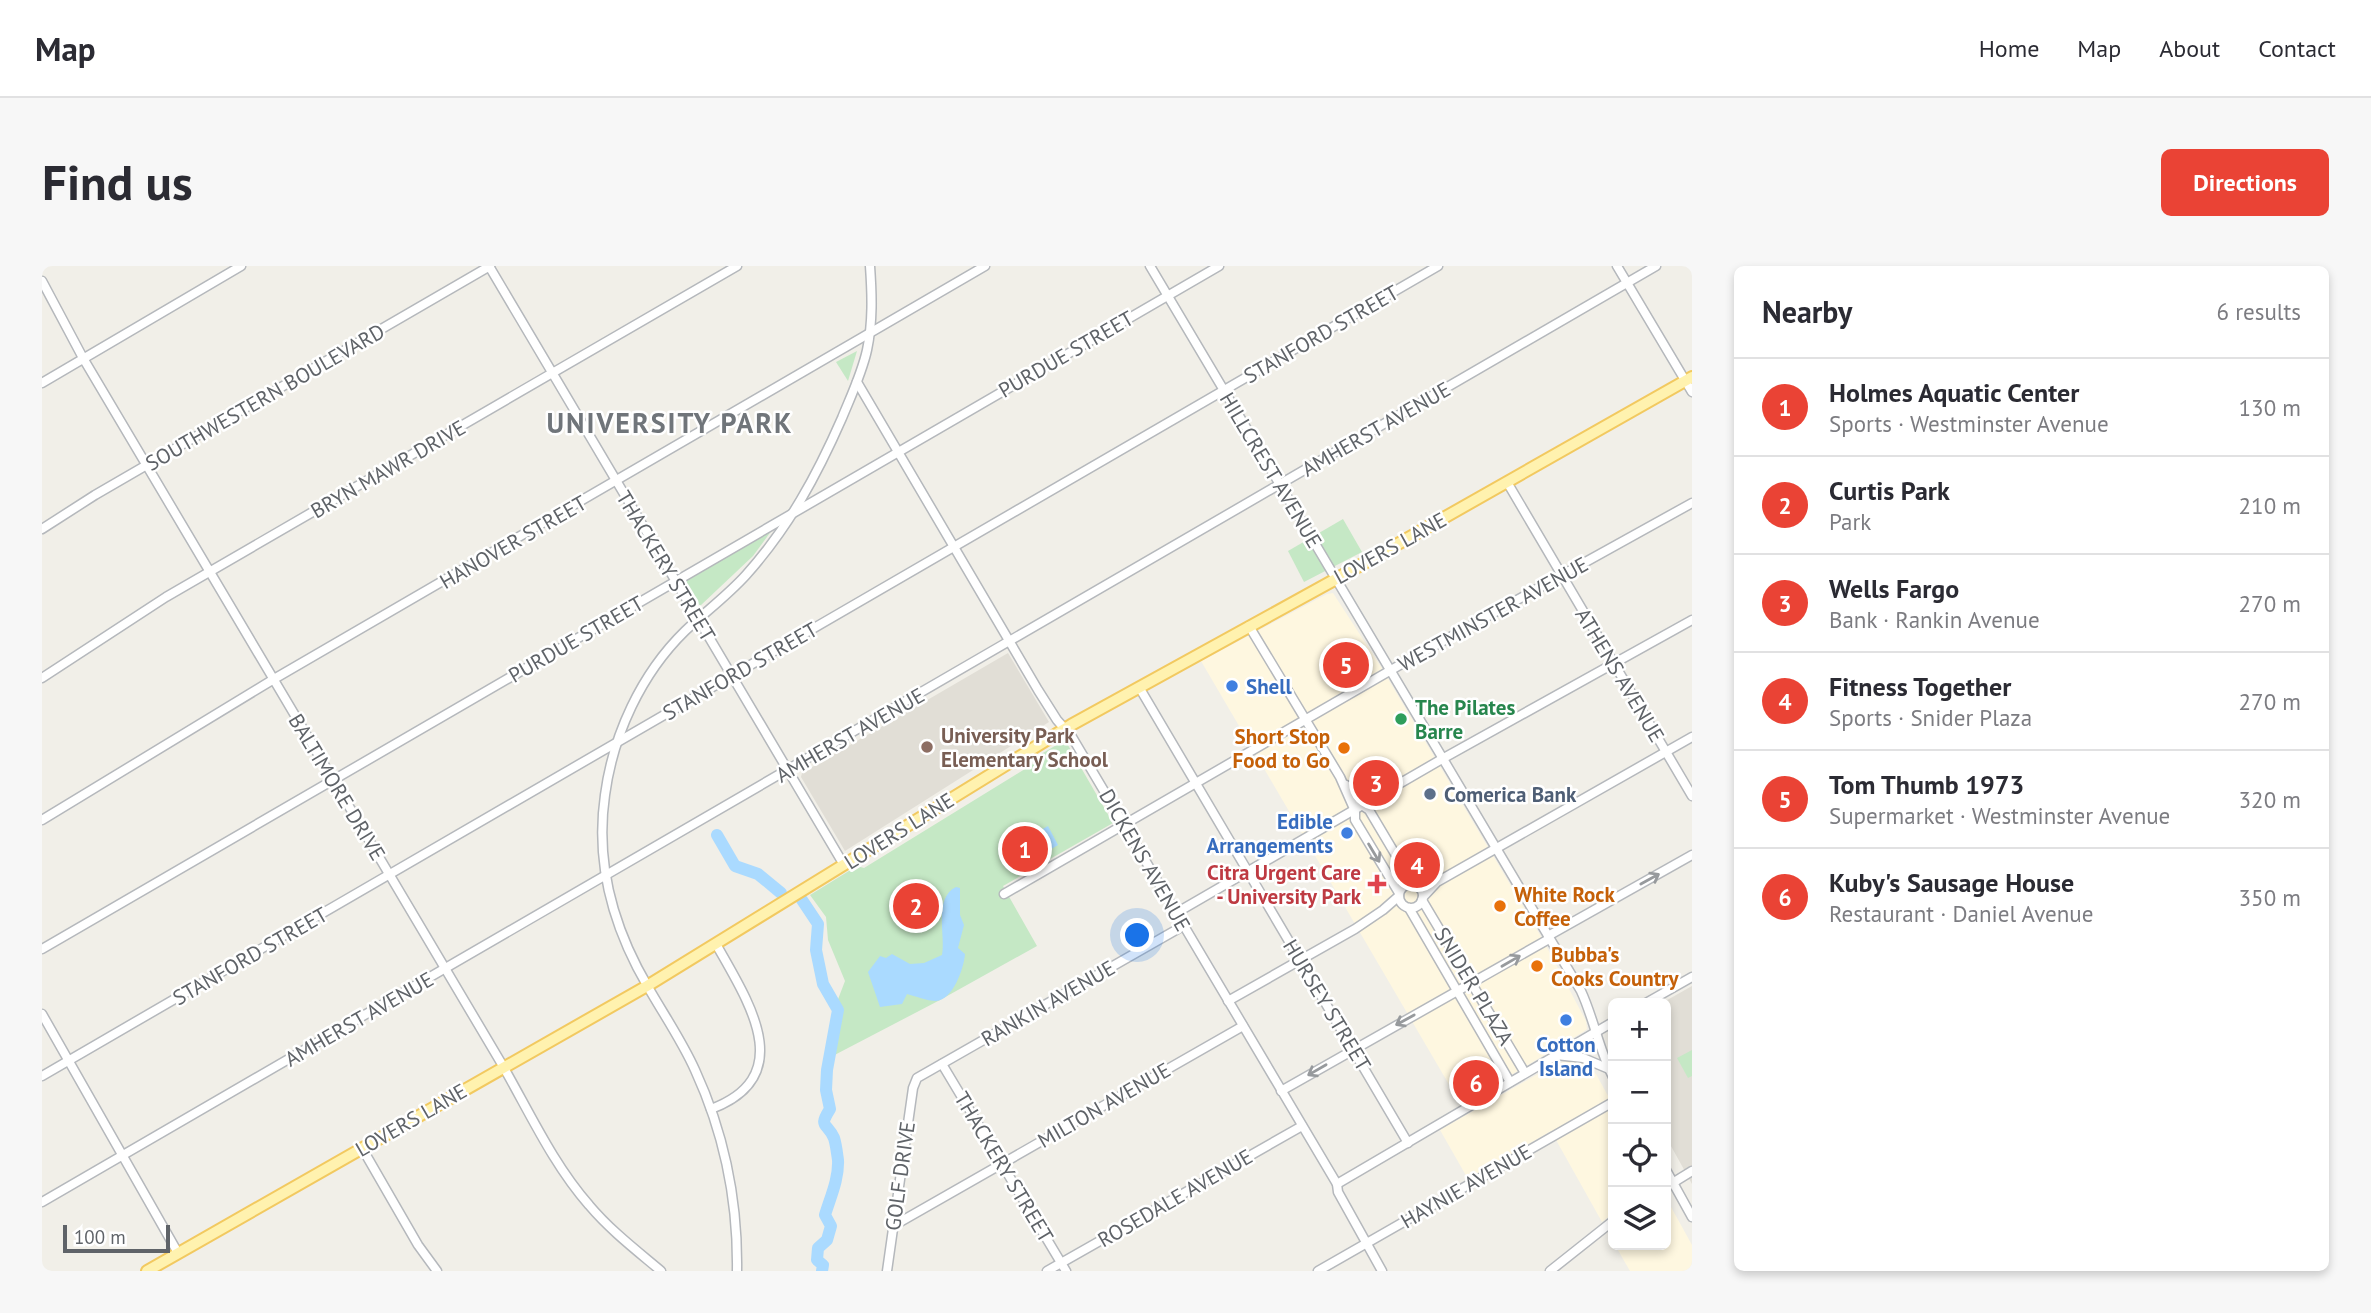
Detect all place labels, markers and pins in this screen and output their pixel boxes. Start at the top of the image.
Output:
pin: 5 [1323,639,1369,691]
place label: Shell [1246,673,1292,700]
marker: Shell [1224,678,1240,694]
place label: The Pilates Barre [1415,694,1515,745]
marker: The Pilates Barre [1393,711,1409,727]
place label: University Park Elementary School [941,722,1109,773]
place label: Short Stop Food to Go [1233,723,1330,774]
marker: University Park Elementary School [919,739,935,755]
marker: Short Stop Food to Go [1336,740,1352,756]
pin: 3 [1353,757,1399,809]
place label: Comerica Bank [1444,781,1577,808]
marker: Comerica Bank [1422,786,1438,802]
place label: Edible Arrangements [1207,808,1333,859]
pin: 1 [1002,823,1048,875]
marker: Edible Arrangements [1339,825,1355,841]
pin: 4 [1394,839,1440,891]
place label: Citra Urgent Care - University Park [1207,859,1362,910]
marker: Citra Urgent Care - University Park [1367,874,1387,894]
pin: 2 [893,880,939,932]
place label: White Rock Coffee [1514,881,1615,932]
marker: White Rock Coffee [1492,898,1508,914]
place label: Bubba's Cooks Country [1551,941,1679,992]
marker: Bubba's Cooks Country [1529,958,1545,974]
marker: Cotton Island [1558,1012,1574,1028]
place label: Cotton Island [1536,1031,1596,1082]
pin: 6 [1453,1057,1499,1109]

